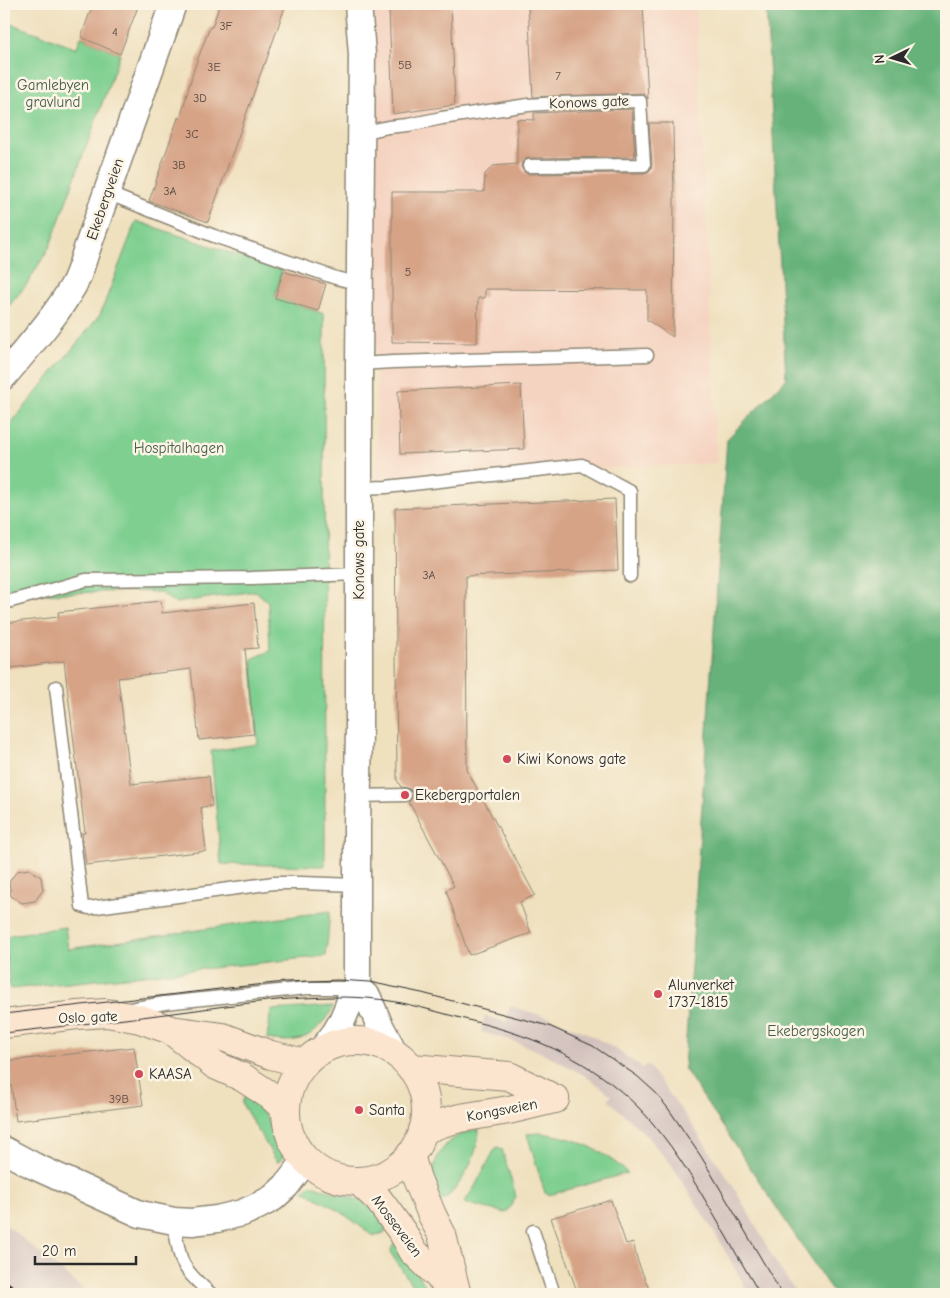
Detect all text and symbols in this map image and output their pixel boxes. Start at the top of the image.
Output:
house number: 3F [220,19,233,33]
house number: 4 [112,25,118,39]
north arrow [868,32,918,82]
text: N [871,54,888,64]
house number: 5B [398,58,412,72]
house number: 3E [207,60,221,74]
house number: 7 [555,69,561,83]
park label: Gamlebyen gravlund [17,76,89,111]
house number: 3D [193,91,207,105]
street label: Konows gate [549,92,630,112]
house number: 3C [185,127,199,141]
street label: Ekebergveien [83,156,127,242]
house number: 3B [172,158,186,172]
house number: 3A [163,184,177,198]
house number: 5 [405,265,411,279]
park label: Hospitalhagen [134,439,224,457]
street label: Konows gate [350,520,368,600]
house number: 3A [422,568,436,582]
place label: Kiwi Konows gate [517,750,626,768]
marker: Kiwi Konows gate [501,753,513,765]
place label: Ekebergportalen [415,786,520,804]
marker: Ekebergportalen [399,789,411,801]
place label: Alunverket 1737-1815 [668,976,735,1011]
marker: Alunverket 1737-1815 [652,988,664,1000]
street label: Oslo gate [58,1007,118,1027]
park label: Ekebergskogen [767,1022,865,1040]
place label: KAASA [149,1065,192,1083]
marker: KAASA [133,1068,145,1080]
house number: 39B [109,1092,129,1106]
street label: Kongsveien [465,1094,539,1126]
place label: Santa [369,1101,405,1119]
marker: Santa [353,1104,365,1116]
street label: Mosseveien [368,1191,426,1261]
scale bar [35,1233,136,1265]
text: 20 m [42,1242,76,1260]

